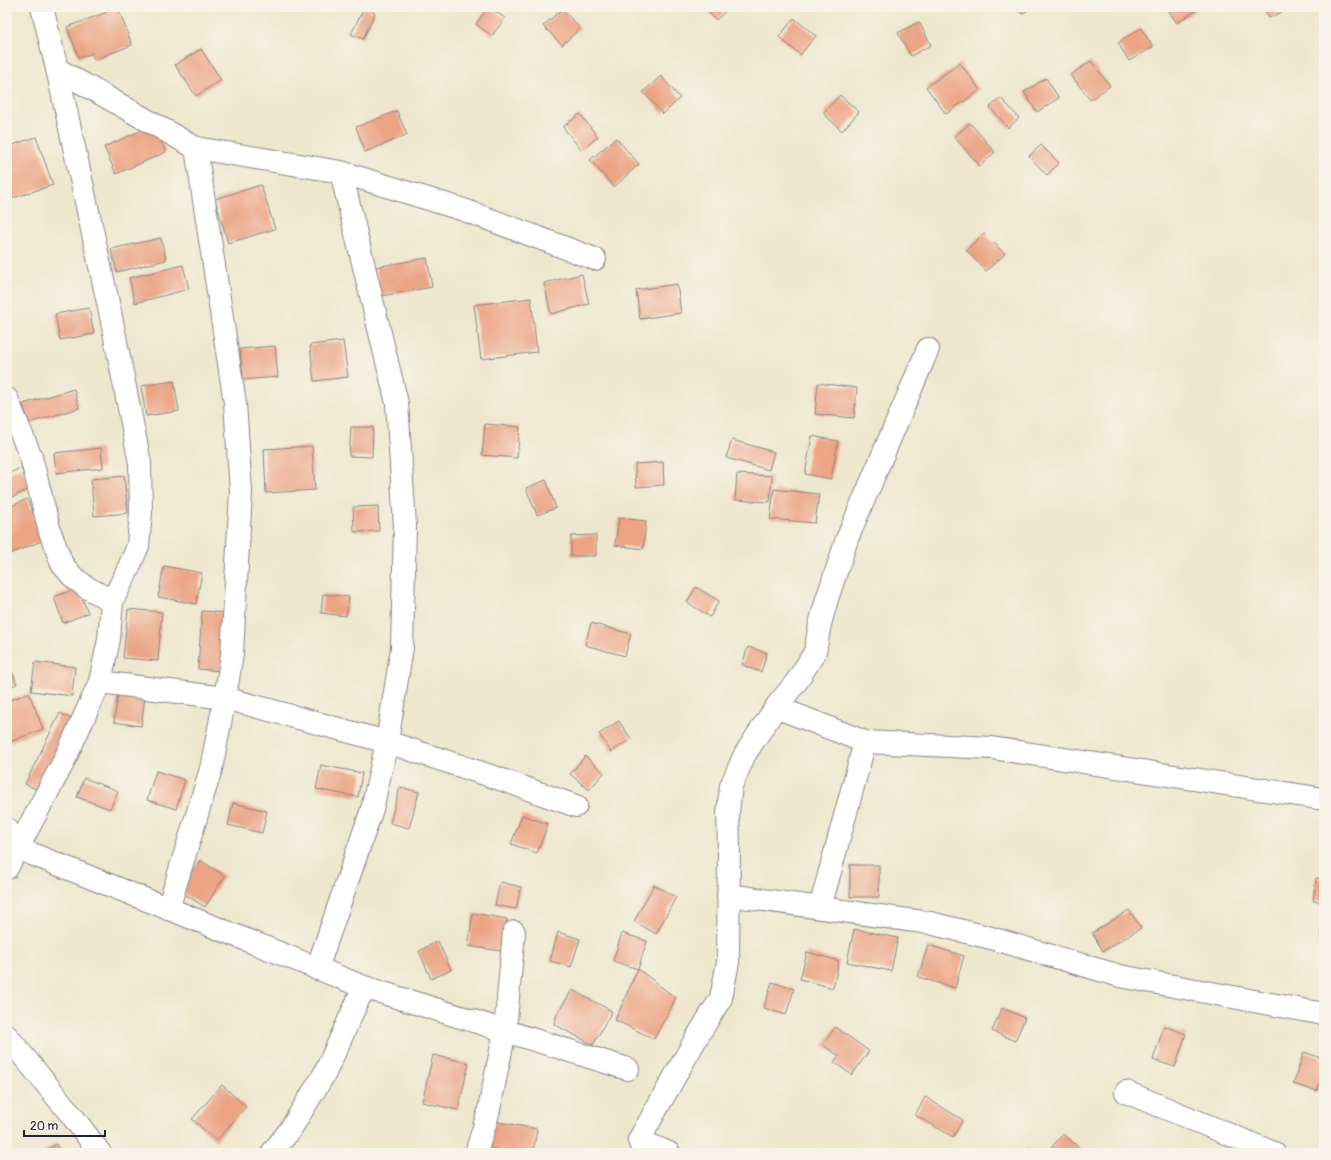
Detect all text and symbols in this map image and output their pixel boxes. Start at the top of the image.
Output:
scale bar [24,1112,105,1138]
text: 20 m [30,1119,59,1134]

